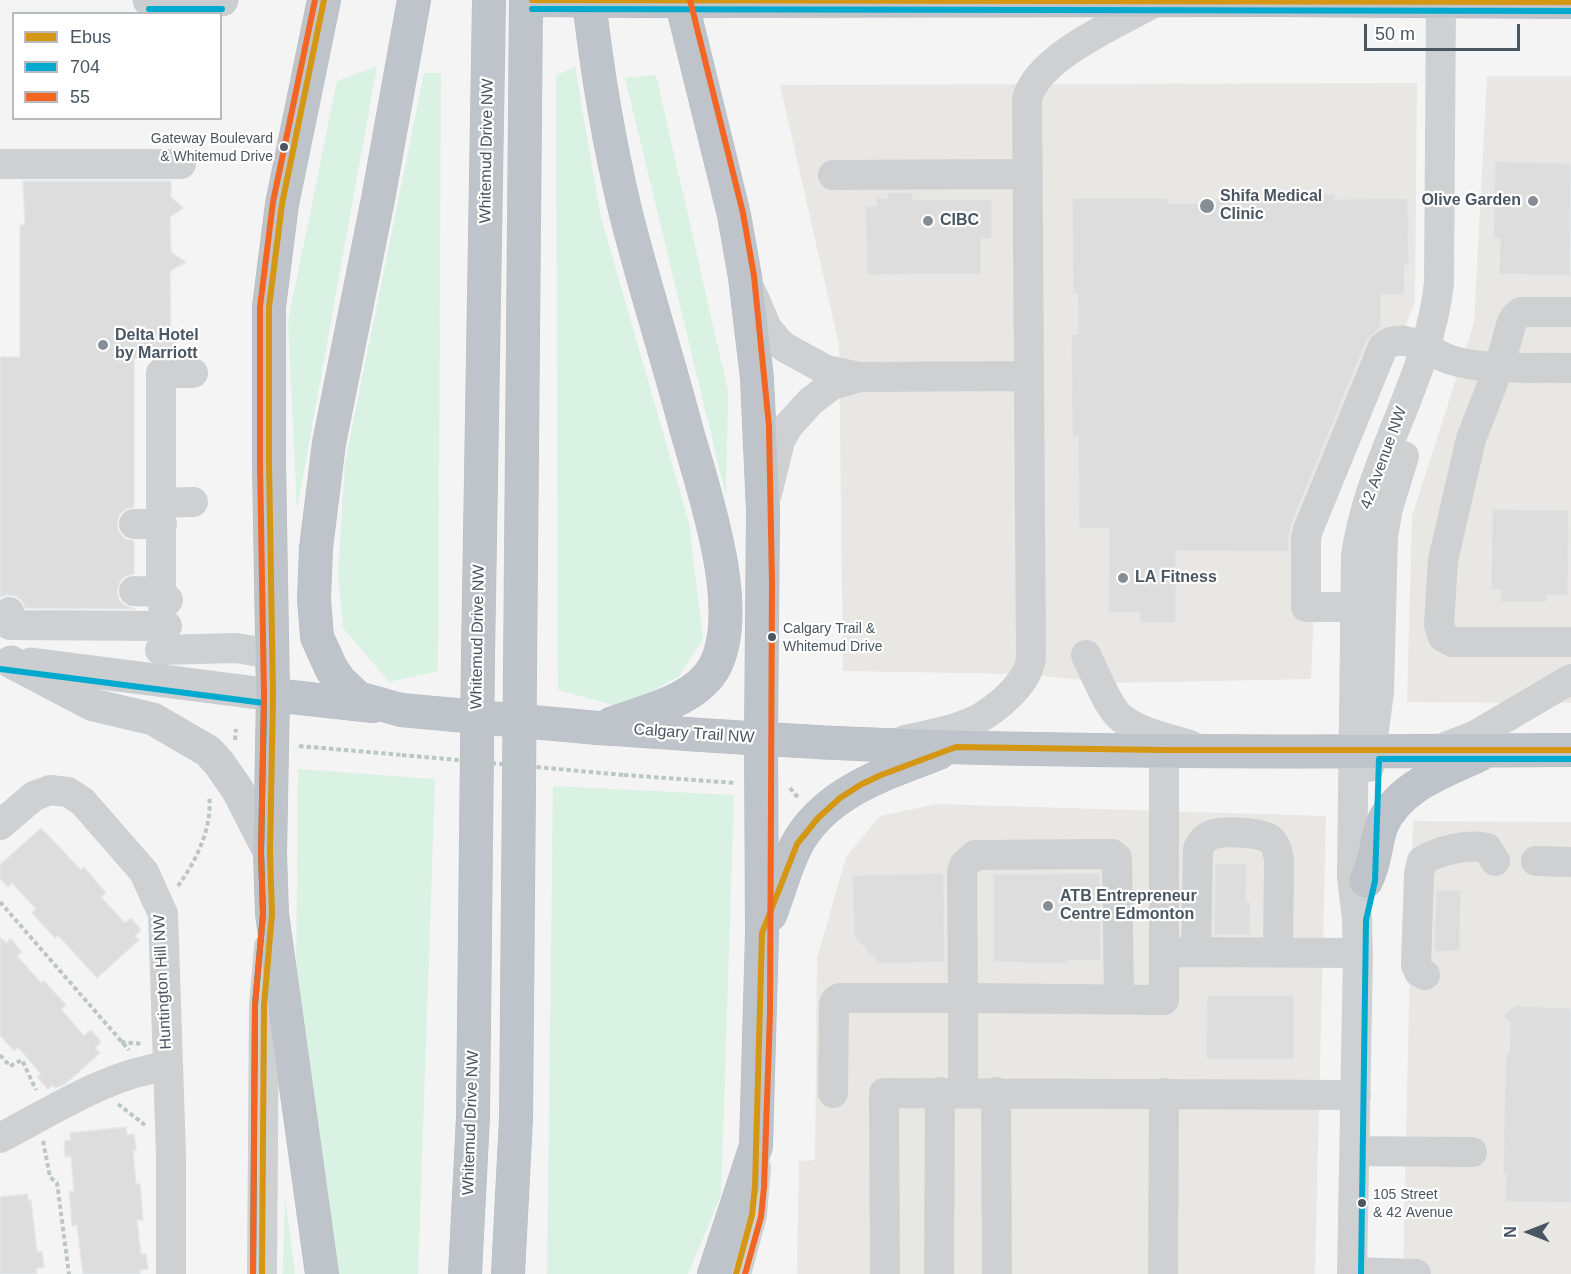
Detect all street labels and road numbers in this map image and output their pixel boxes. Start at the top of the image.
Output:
street label: Whitemud Drive NW [476,78,498,224]
street label: 42 Avenue NW [1357,404,1411,512]
street label: Whitemud Drive NW [467,564,489,710]
street label: Calgary Trail NW [633,720,755,748]
street label: Huntington Hill NW [150,914,176,1050]
street label: Whitemud Drive NW [459,1050,483,1196]

